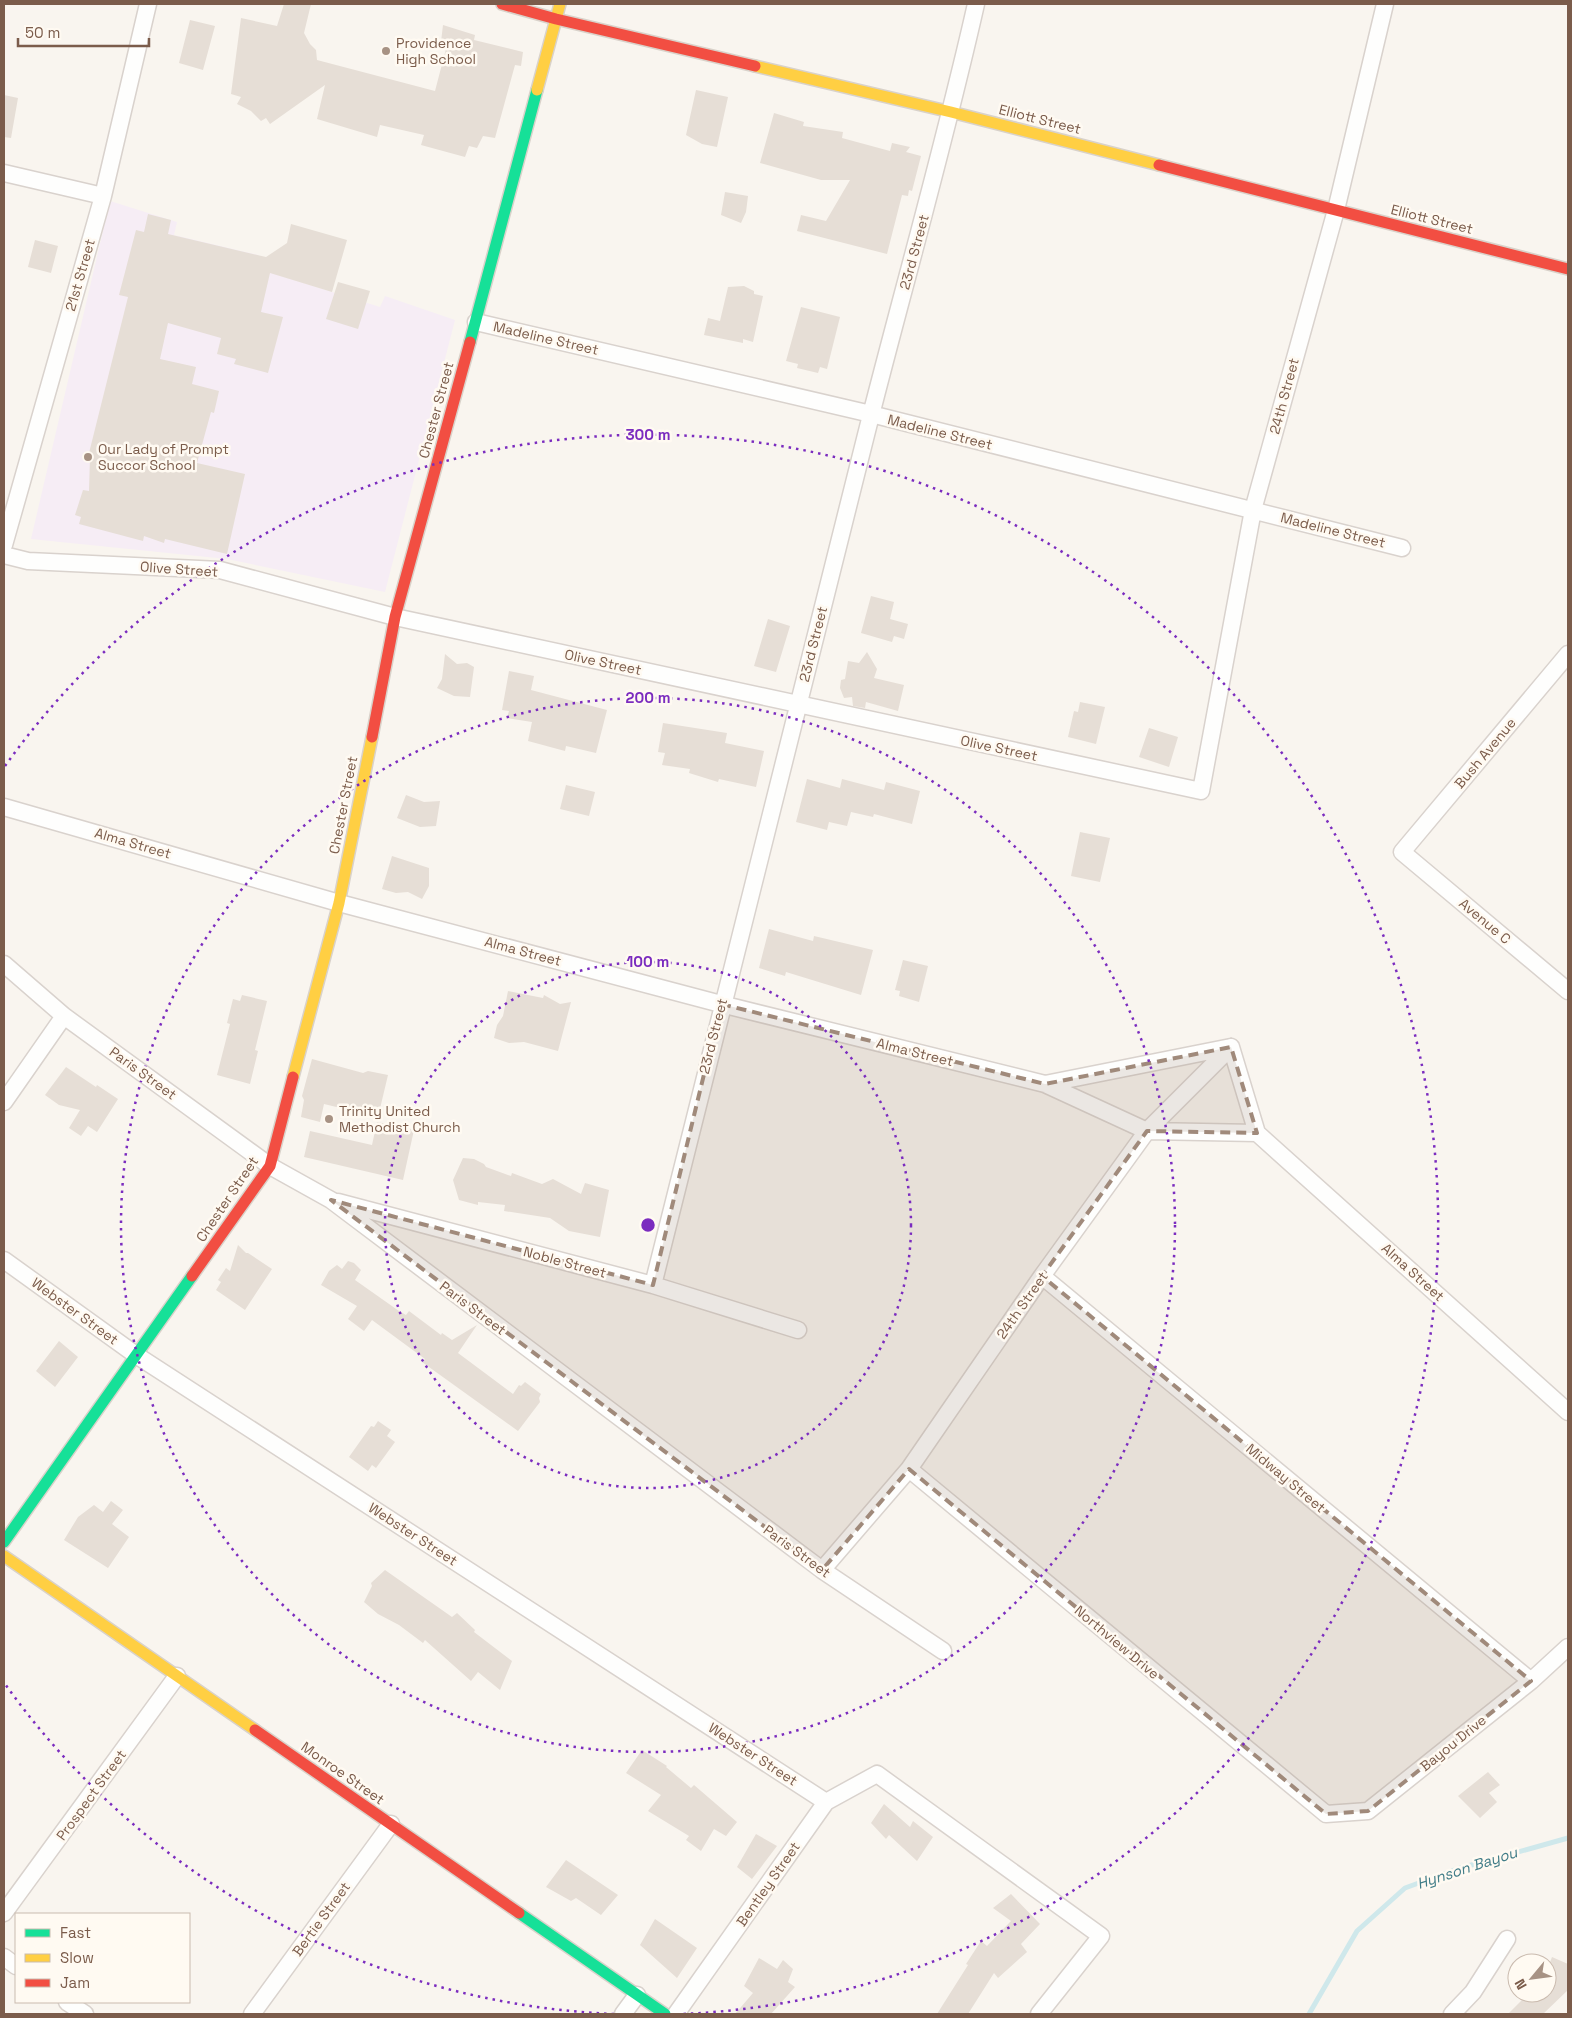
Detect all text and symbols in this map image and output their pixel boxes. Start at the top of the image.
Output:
scale bar [18,15,149,47]
text: 50 m [25,23,60,42]
place label: Providence High School [396,34,476,68]
marker: Providence High School [380,45,392,57]
street label: Elliott Street [997,100,1083,138]
street label: Elliott Street [1389,200,1475,238]
street label: 23rd Street [895,212,933,292]
street label: 21st Street [61,237,99,313]
street label: Madeline Street [492,317,600,359]
street label: 24th Street [1265,356,1303,436]
street label: Chester Street [414,360,458,460]
street label: Madeline Street [886,410,994,454]
text: 300 m [625,425,671,444]
place label: Our Lady of Prompt Succor School [98,440,229,474]
marker: Our Lady of Prompt Succor School [82,451,94,463]
street label: Madeline Street [1279,508,1387,552]
street label: Olive Street [139,557,219,581]
street label: 23rd Street [795,604,831,684]
street label: Olive Street [563,645,643,679]
text: 200 m [626,688,670,707]
street label: Bush Avenue [1450,714,1520,792]
street label: Olive Street [959,731,1039,765]
street label: Chester Street [325,755,361,855]
street label: Alma Street [93,823,173,863]
street label: Avenue C [1455,894,1515,948]
street label: Alma Street [483,932,563,970]
text: 100 m [627,952,669,971]
street label: 23rd Street [695,996,731,1076]
street label: Alma Street [875,1034,955,1070]
street label: Paris Street [106,1043,180,1103]
place label: Trinity United Methodist Church [339,1102,461,1136]
marker: Trinity United Methodist Church [323,1113,335,1125]
street label: Chester Street [192,1153,262,1245]
centre of rings [639,1216,657,1234]
street label: Alma Street [1378,1239,1448,1305]
street label: Noble Street [522,1242,608,1282]
street label: 24th Street [992,1268,1052,1342]
street label: Webster Street [28,1274,122,1348]
street label: Paris Street [436,1277,510,1339]
street label: Midway Street [1242,1439,1330,1517]
street label: Webster Street [365,1498,461,1570]
street label: Paris Street [760,1521,834,1581]
street label: Northview Drive [1071,1601,1163,1683]
street label: Bayou Drive [1416,1711,1490,1775]
street label: Webster Street [705,1718,801,1790]
street label: Monroe Street [298,1738,388,1808]
street label: Prospect Street [52,1746,130,1844]
street label: Bentley Street [732,1838,804,1930]
water label: Hynson Bayou [1414,1842,1520,1893]
street label: Bertie Street [288,1878,354,1960]
legend [15,1913,190,2003]
text: Fast [60,1923,91,1942]
text: Slow [60,1948,94,1967]
north arrow [1507,1953,1557,2003]
text: Jam [60,1973,90,1992]
text: N [1510,1976,1531,1993]

